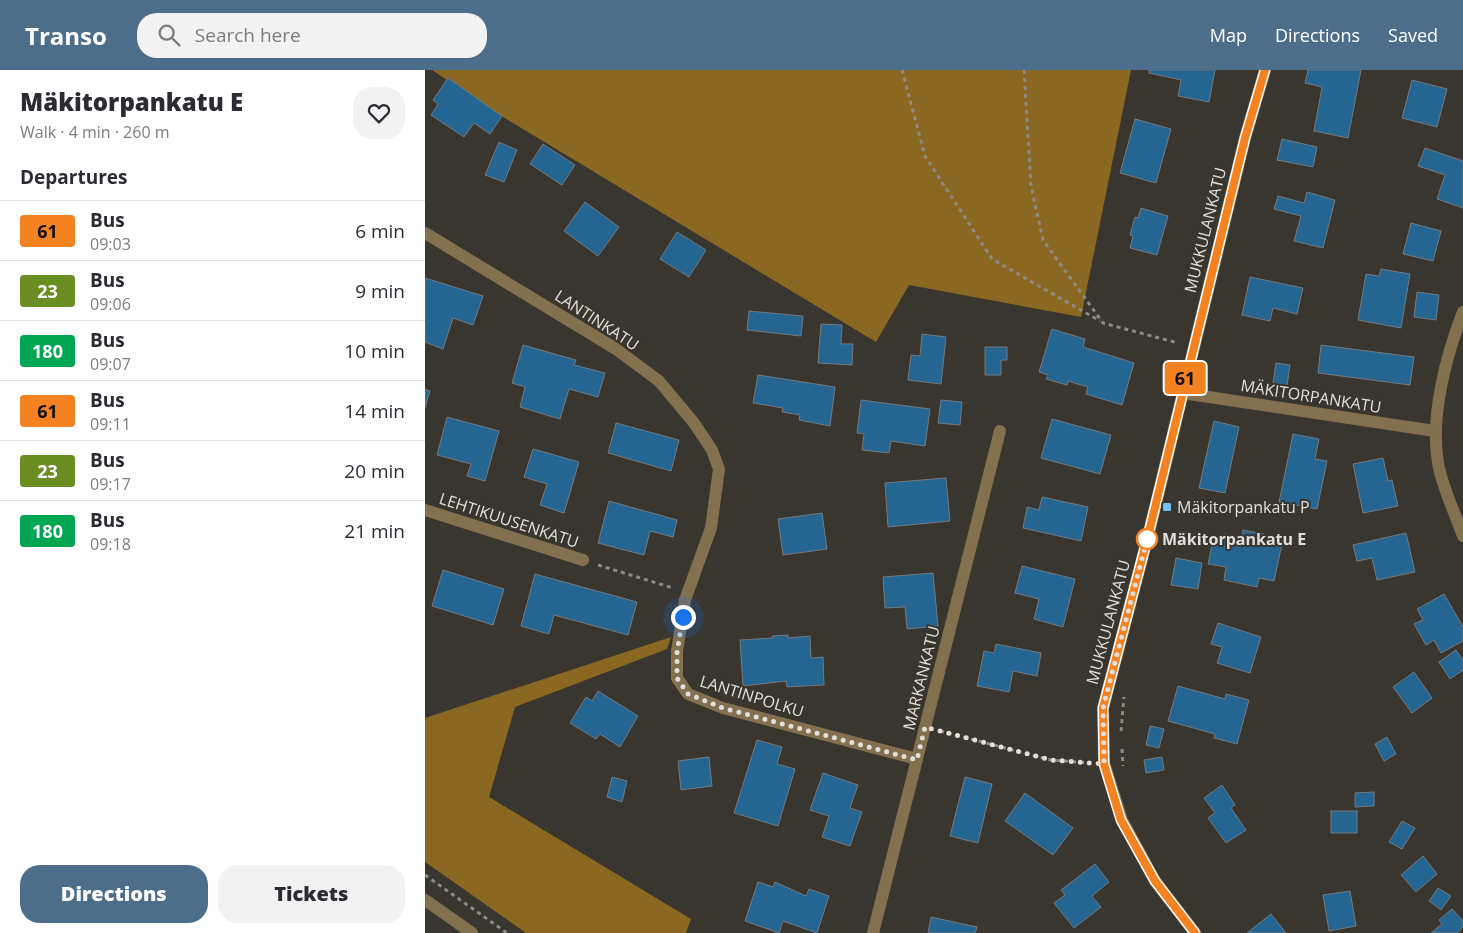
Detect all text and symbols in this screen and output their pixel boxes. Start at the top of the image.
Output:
search box [137,13,487,58]
text: Transo [25,19,107,52]
icon: search [155,21,183,49]
text: Search here [195,22,301,48]
text: Map [1210,23,1247,47]
text: Directions [1275,23,1360,47]
text: Saved [1388,23,1438,47]
text: Mäkitorpankatu E [20,85,243,118]
button: heart [353,87,405,139]
text: Walk · 4 min · 260 m [20,121,170,143]
text: Departures [20,164,127,190]
street label: MUKKULANKATU [1179,165,1231,295]
text: Bus [90,207,125,233]
text: 6 min [355,218,405,244]
text: 61 [37,219,58,243]
text: 09:03 [90,233,131,255]
text: Bus [90,267,125,293]
text: 9 min [355,278,405,304]
text: 23 [37,279,58,303]
street label: LANTINKATU [551,285,643,355]
text: 09:06 [90,293,131,315]
text: Bus [90,327,125,353]
text: 10 min [344,338,405,364]
text: 180 [32,339,63,363]
text: 09:07 [90,353,131,375]
line badge: 61 [1163,362,1207,394]
text: 61 [1175,366,1195,390]
street label: MÄKITORPANKATU [1239,374,1383,418]
text: Bus [90,387,125,413]
text: 14 min [344,398,405,424]
text: 61 [37,399,58,423]
text: 09:11 [90,413,131,435]
text: Bus [90,447,125,473]
text: 20 min [344,458,405,484]
text: 23 [37,459,58,483]
text: 09:17 [90,473,131,495]
street label: LEHTIKUUSENKATU [436,487,582,553]
place label: Mäkitorpankatu P [1177,496,1310,518]
marker: Mäkitorpankatu P [1161,501,1173,513]
text: Bus [90,507,125,533]
text: 21 min [344,518,405,544]
text: 180 [32,519,63,543]
marker: Mäkitorpankatu E [1136,528,1158,550]
place label: Mäkitorpankatu E [1162,528,1306,550]
text: 09:18 [90,533,131,555]
street label: MUKKULANKATU [1081,557,1135,687]
your location [671,605,696,630]
street label: MARKANKATU [897,624,945,732]
street label: LANTINPOLKU [697,670,807,722]
button: Directions [20,865,208,923]
button: Tickets [218,865,405,923]

